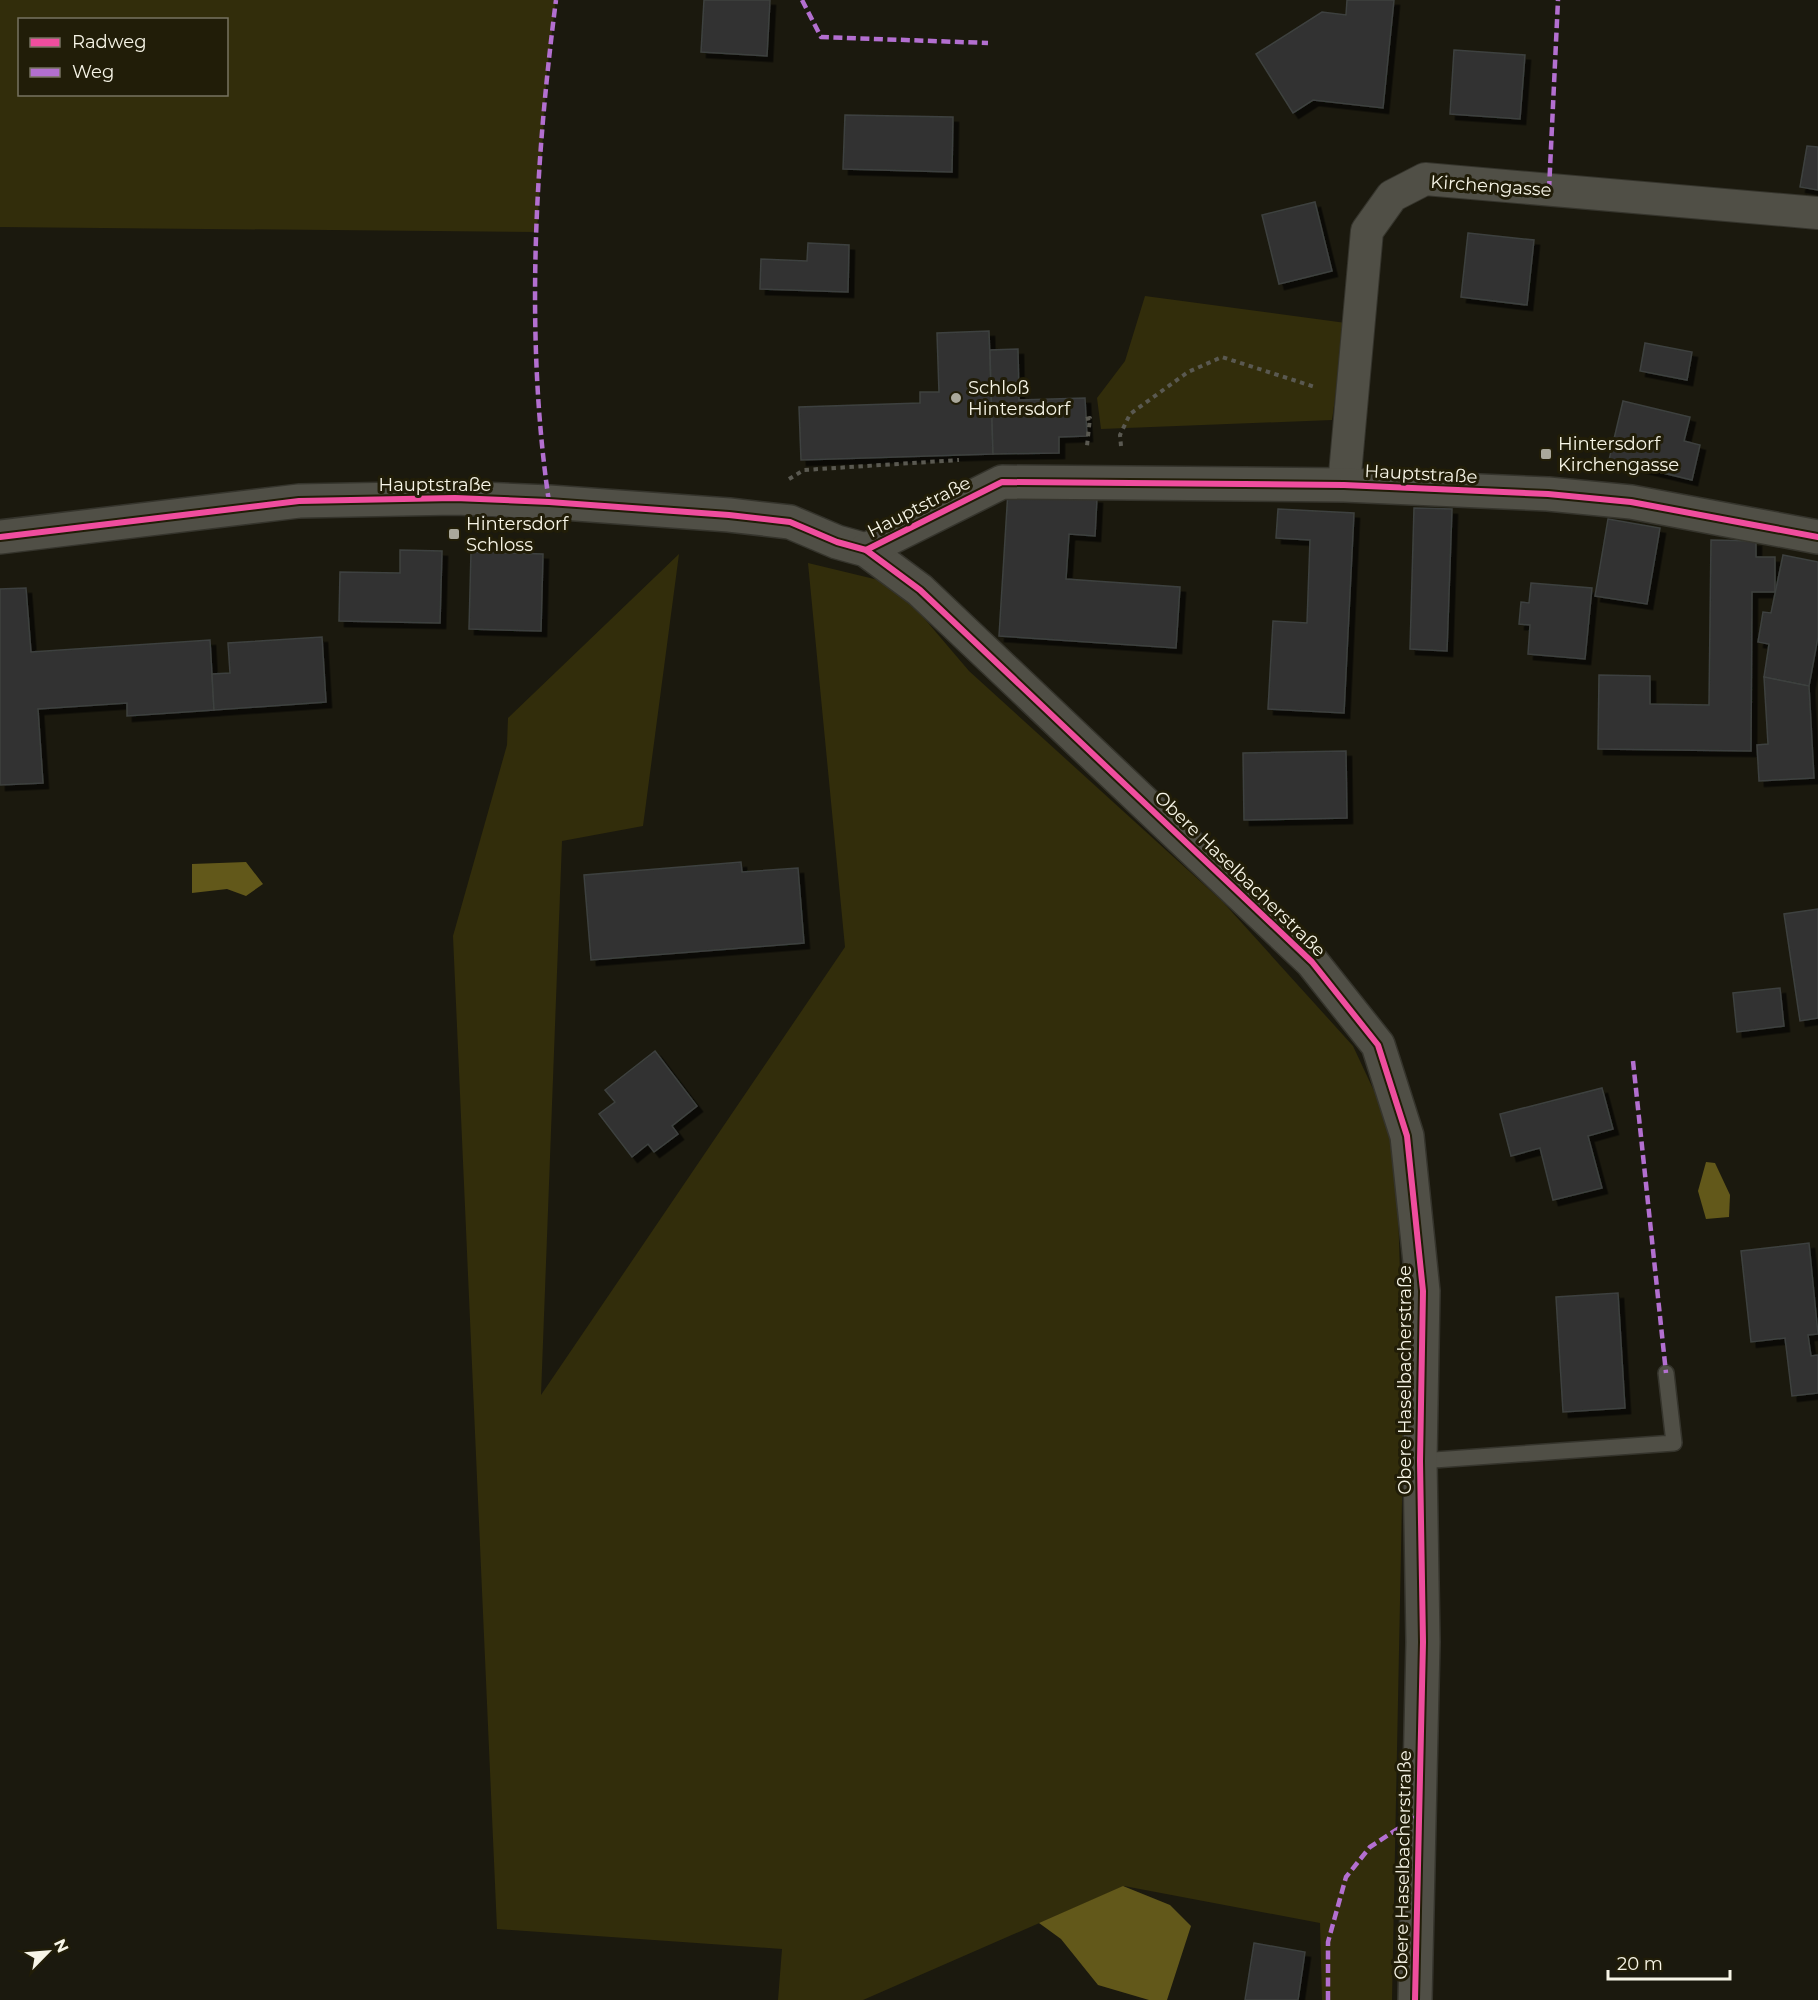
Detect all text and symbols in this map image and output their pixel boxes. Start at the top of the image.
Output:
legend [18,18,228,96]
text: Radweg [72,31,147,53]
text: Weg [72,61,114,83]
street label: Kirchengasse [1430,171,1552,201]
place label: Schloß Hintersdorf [968,377,1071,420]
marker: Schloß Hintersdorf [949,391,963,405]
place label: Hintersdorf Kirchengasse [1558,433,1679,476]
marker: Hintersdorf Kirchengasse [1539,447,1553,461]
street label: Hauptstraße [1364,460,1478,488]
street label: Hauptstraße [864,472,974,542]
street label: Hauptstraße [379,474,492,496]
place label: Hintersdorf Schloss [466,513,569,556]
marker: Hintersdorf Schloss [447,527,461,541]
street label: Obere Haselbacherstraße [1150,786,1330,962]
street label: Obere Haselbacherstraße [1394,1265,1416,1495]
street label: Obere Haselbacherstraße [1390,1750,1416,1980]
north arrow [18,1922,78,1982]
text: N [50,1936,72,1956]
scale bar [1608,1943,1730,1981]
text: 20 m [1617,1953,1663,1975]

